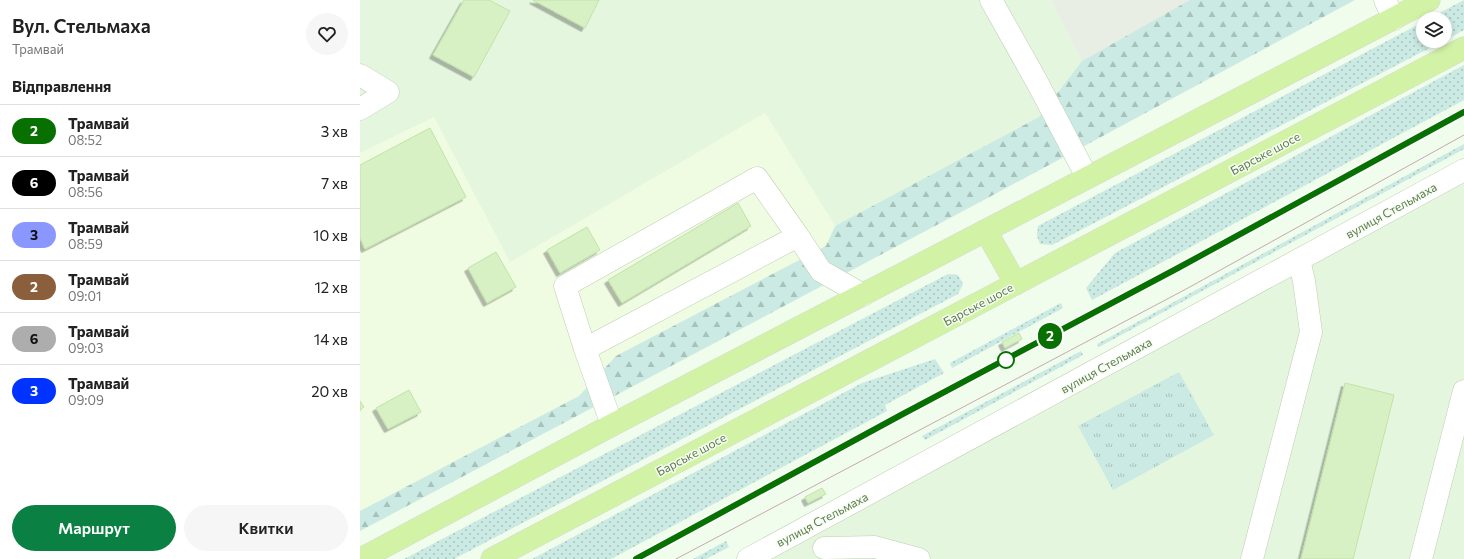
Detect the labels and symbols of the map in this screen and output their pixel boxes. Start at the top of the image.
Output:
street label: Барське шосе [1228,129,1302,177]
street label: вулиця Стельмаха [1343,179,1439,241]
street label: Барське шосе [941,280,1015,328]
line badge: 2 [1037,323,1063,349]
street label: вулиця Стельмаха [1058,334,1154,396]
unlabelled marker [997,351,1015,369]
street label: Барське шосе [654,430,728,478]
street label: вулиця Стельмаха [774,489,870,549]

